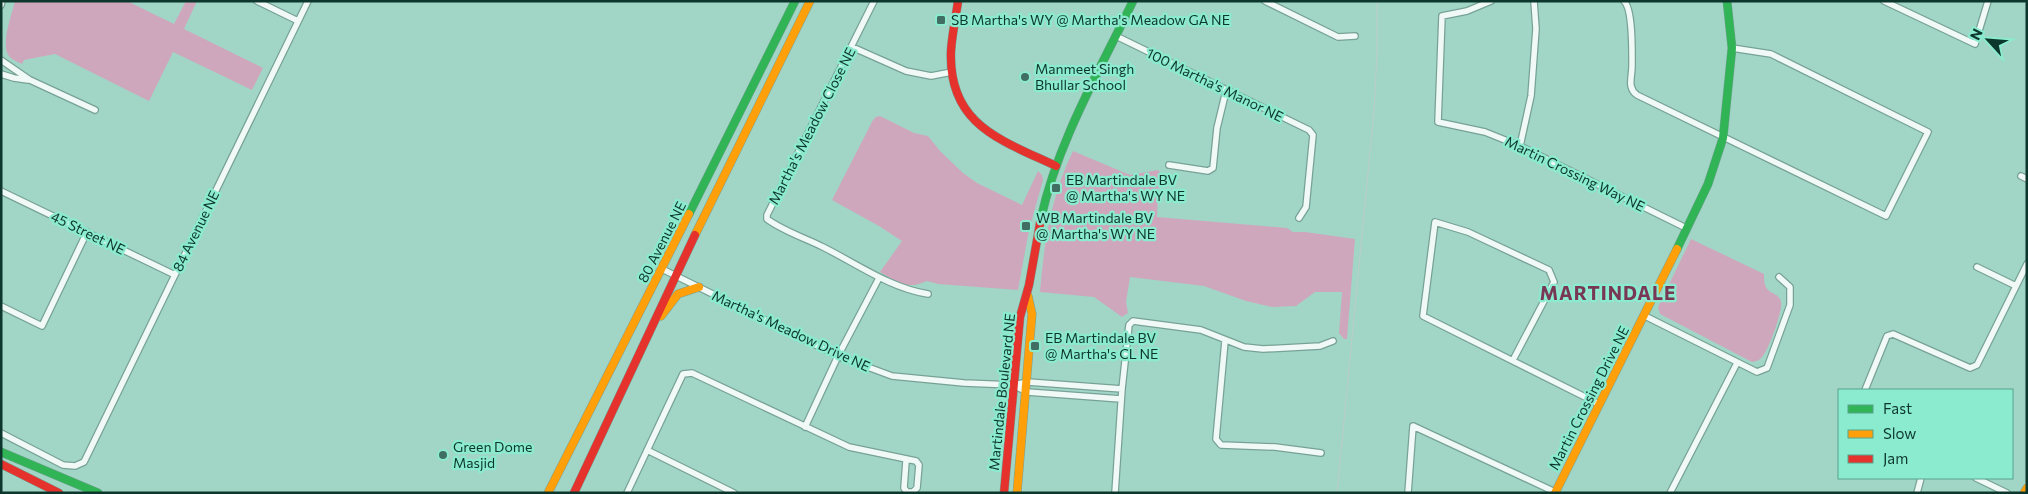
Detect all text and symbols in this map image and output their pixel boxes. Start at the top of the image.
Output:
place label: SB Martha's WY @ Martha's Meadow GA NE [951,11,1230,28]
marker: SB Martha's WY @ Martha's Meadow GA NE [935,14,947,26]
north arrow [1963,15,2013,65]
text: N [1966,26,1986,43]
street label: Martha's Meadow Close NE [764,44,859,207]
street label: 100 Martha's Manor NE [1144,44,1286,125]
place label: Manmeet Singh Bhullar School [1035,60,1134,93]
marker: Manmeet Singh Bhullar School [1019,71,1031,83]
street label: Martin Crossing Way NE [1503,132,1648,215]
place label: EB Martindale BV @ Martha's WY NE [1066,171,1185,204]
marker: EB Martindale BV @ Martha's WY NE [1050,182,1062,194]
street label: 84 Avenue NE [169,188,222,274]
street label: 80 Avenue NE [634,198,689,285]
street label: 45 Street NE [48,207,128,258]
place label: WB Martindale BV @ Martha's WY NE [1036,209,1155,242]
marker: WB Martindale BV @ Martha's WY NE [1020,220,1032,232]
district label: MARTINDALE [1540,281,1676,304]
street label: Martha's Meadow Drive NE [709,286,873,375]
street label: Martindale Boulevard NE [985,313,1018,471]
street label: Martin Crossing Drive NE [1545,323,1632,473]
place label: EB Martindale BV @ Martha's CL NE [1045,329,1158,362]
marker: EB Martindale BV @ Martha's CL NE [1029,340,1041,352]
legend [1838,389,2013,479]
text: Fast [1883,399,1912,417]
text: Slow [1883,424,1916,442]
place label: Green Dome Masjid [453,438,532,471]
marker: Green Dome Masjid [437,449,449,461]
text: Jam [1883,449,1908,467]

